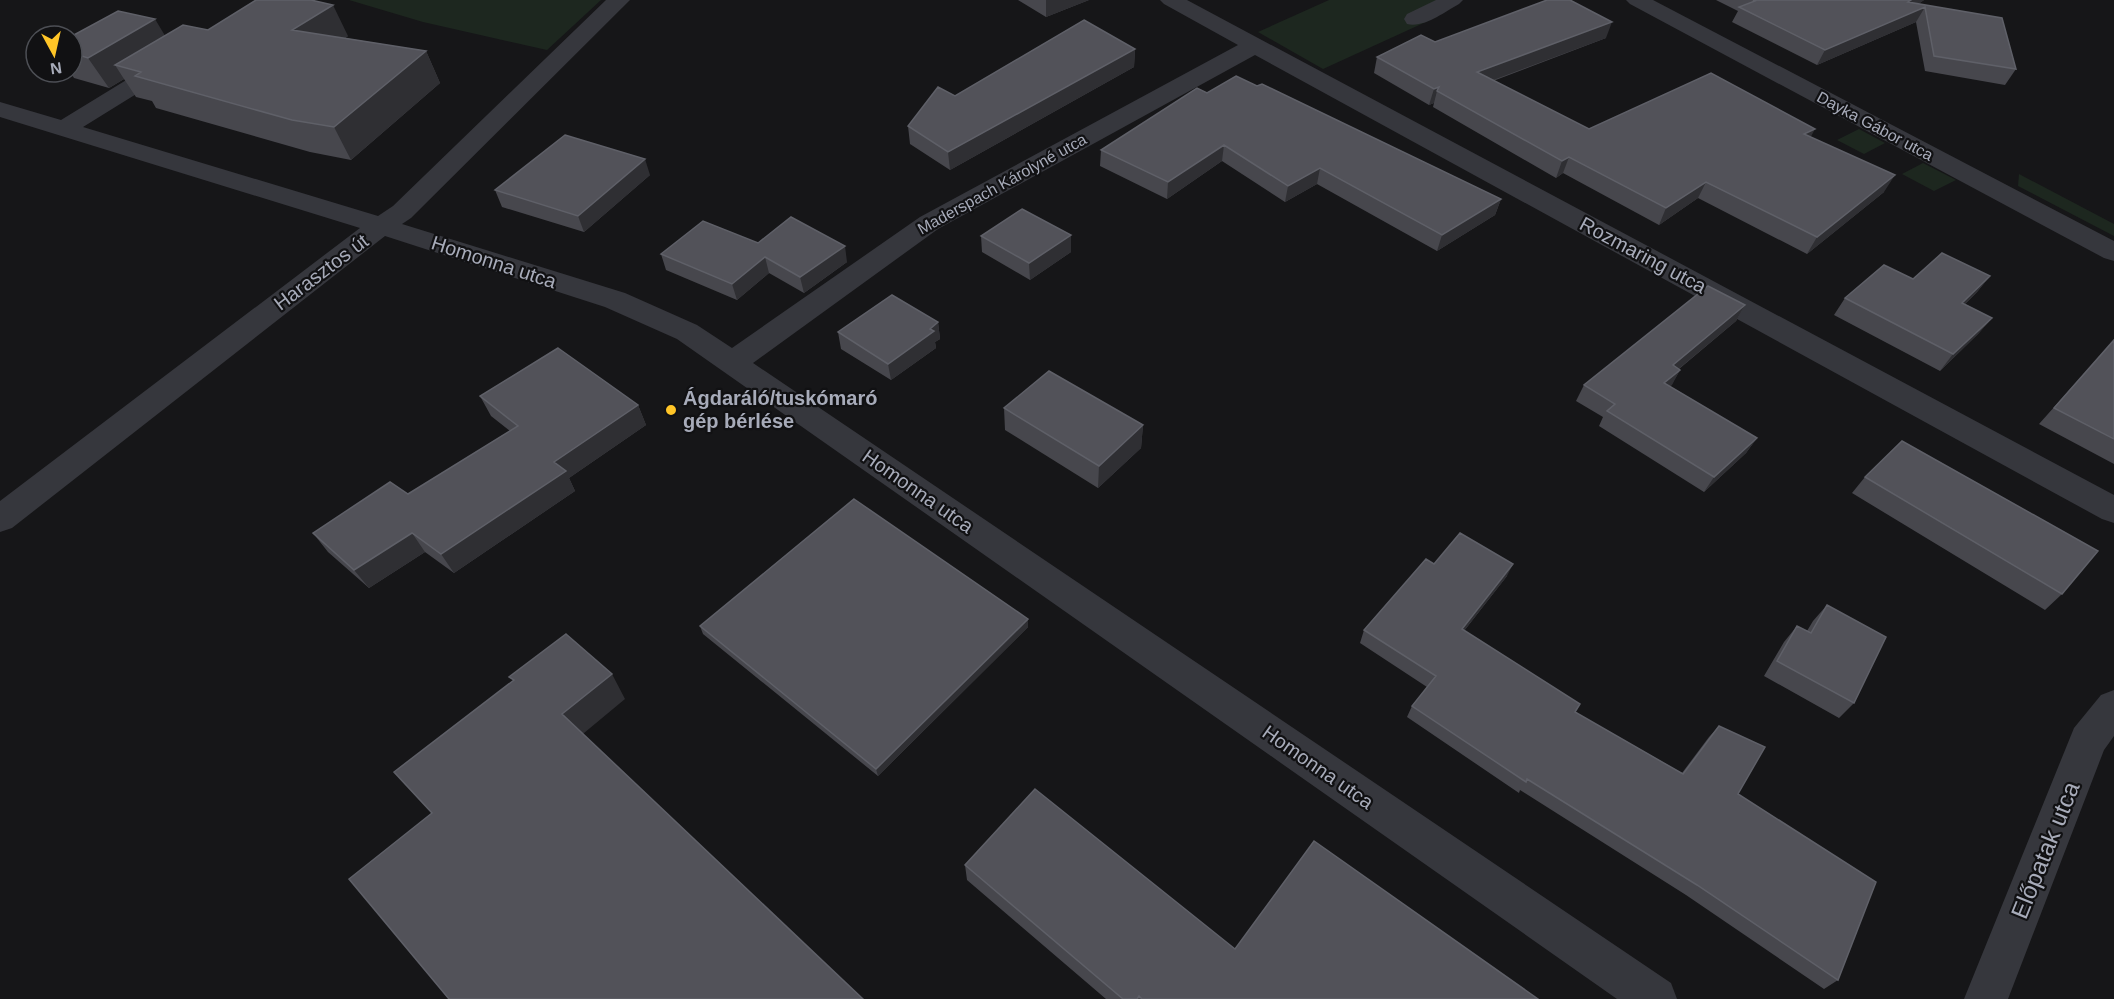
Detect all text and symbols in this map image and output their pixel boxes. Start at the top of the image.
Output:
north arrow [24,24,84,84]
text: N [49,59,63,78]
street label: Dayka Gábor utca [1814,88,1936,164]
street label: Maderspach Károlyné utca [915,130,1089,238]
street label: Rozmaring utca [1576,212,1711,298]
street label: Harasztos út [270,229,373,315]
street label: Homonna utca [429,231,560,293]
place label: Ágdaráló/tuskómaró gép bérlése [683,387,877,432]
marker: Ágdaráló/tuskómaró gép bérlése [664,403,678,417]
street label: Homonna utca [858,445,978,538]
street label: Homonna utca [1258,721,1378,814]
street label: Előpatak utca [2005,777,2085,922]

